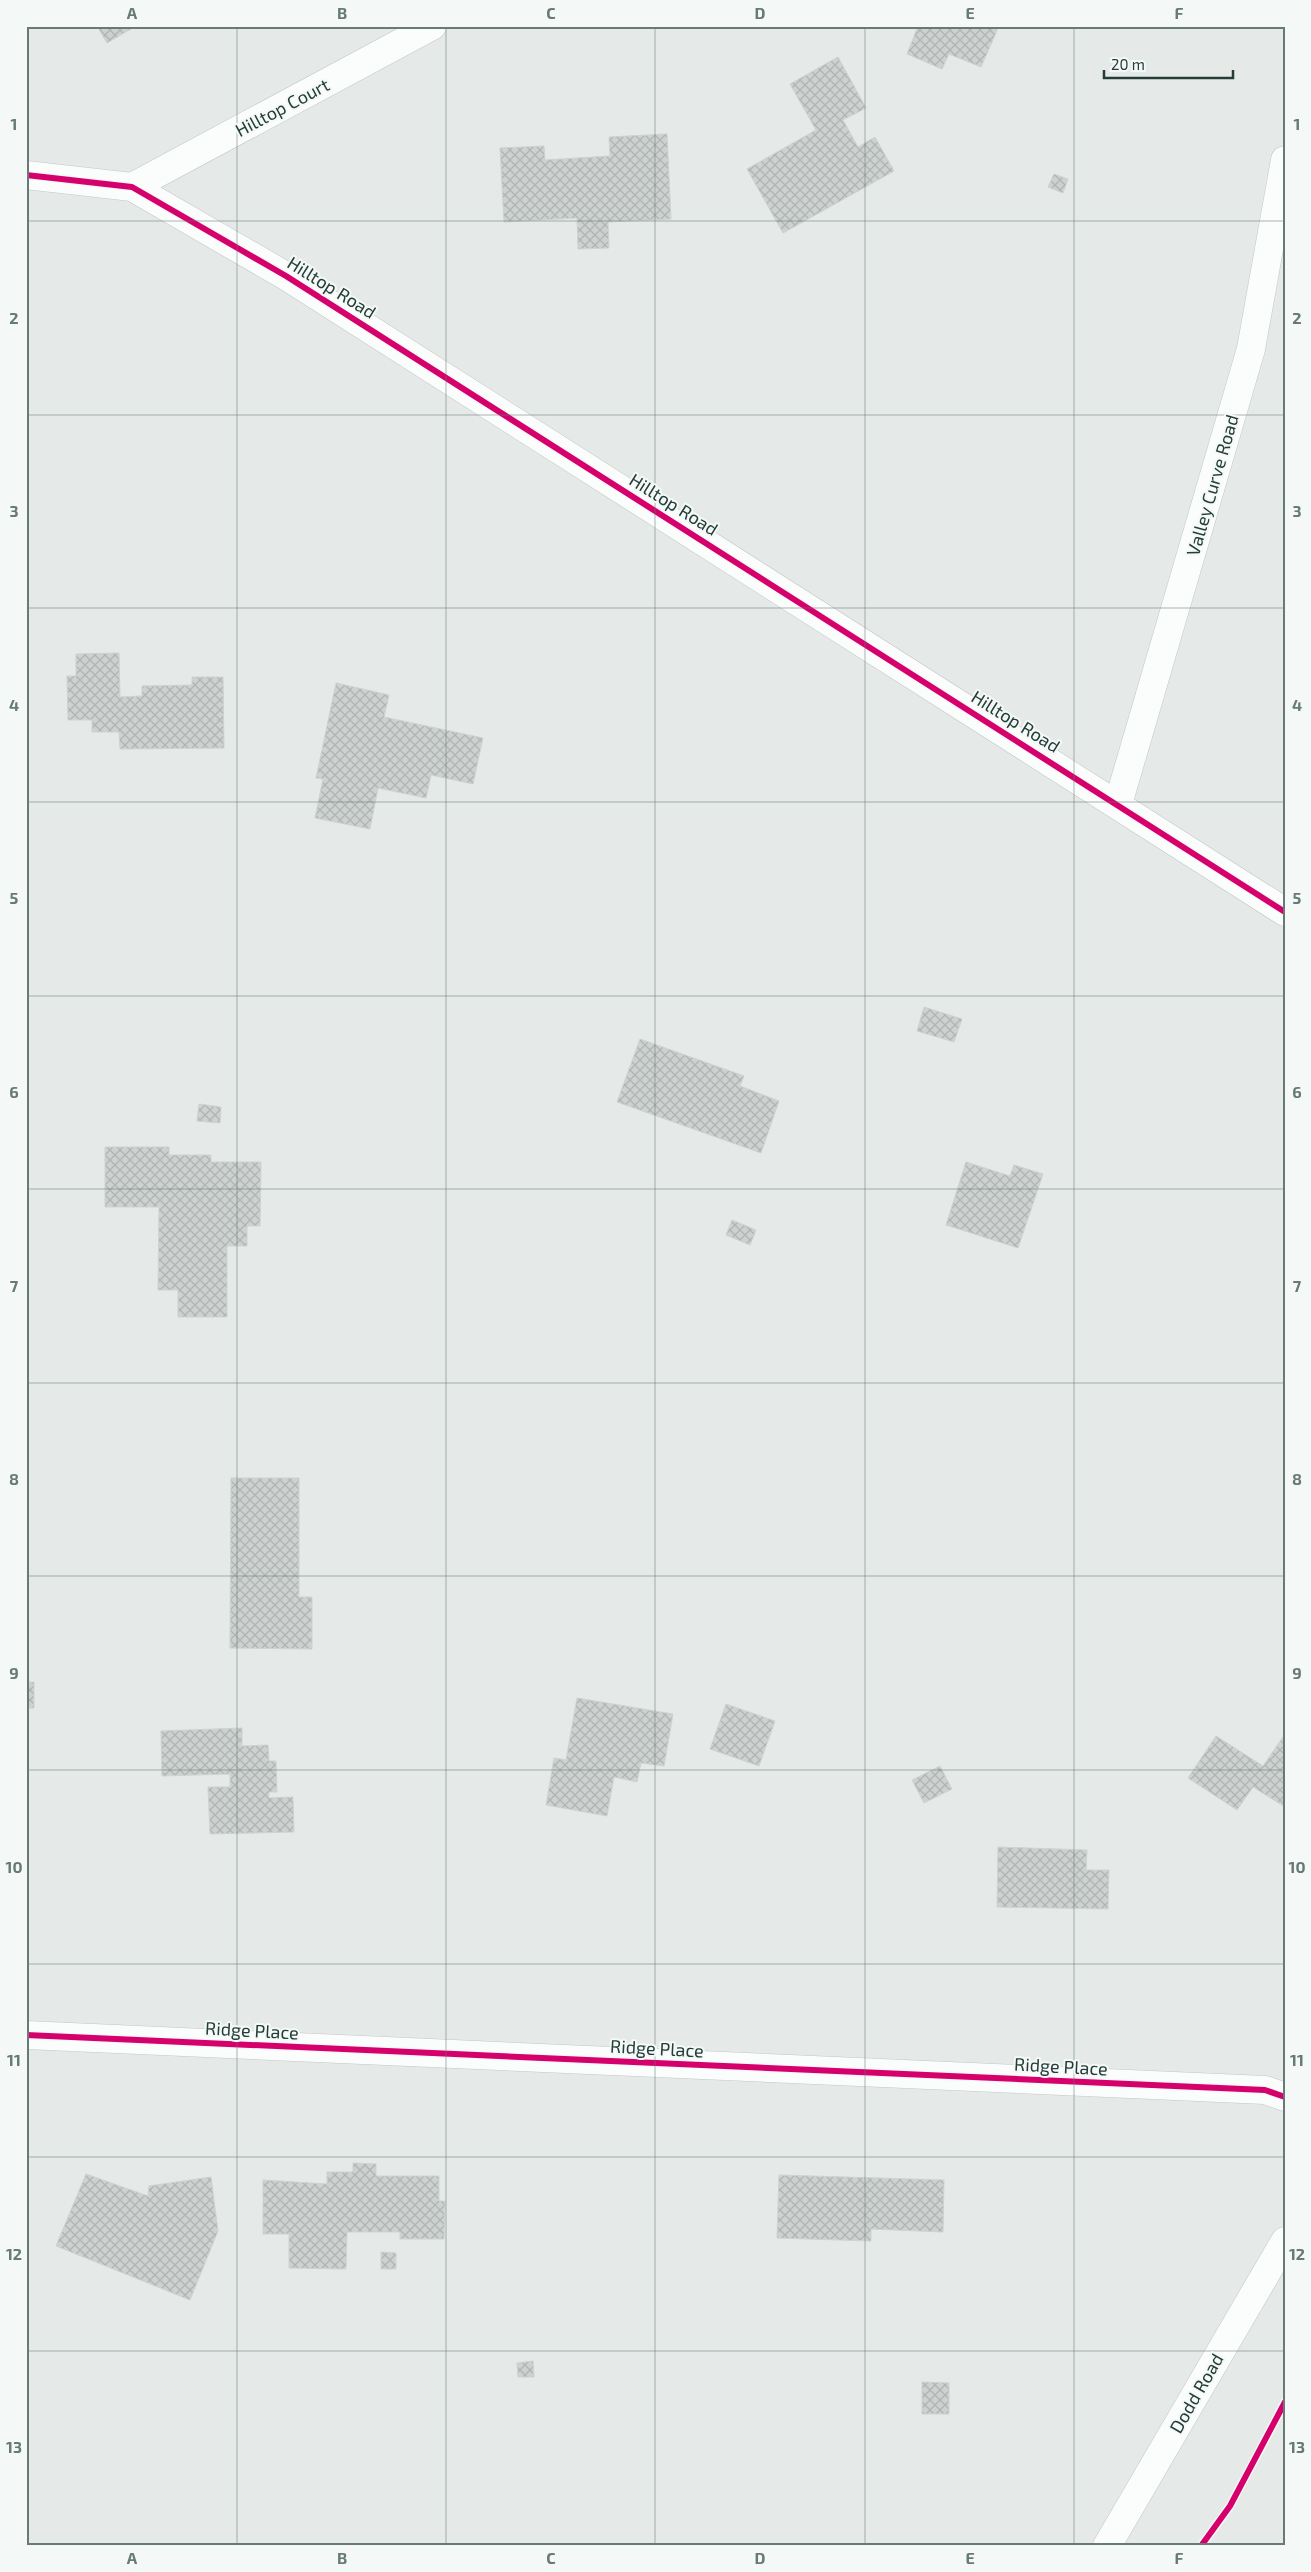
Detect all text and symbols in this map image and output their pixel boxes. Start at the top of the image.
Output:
text: A [127,3,138,22]
text: B [337,3,347,22]
text: C [546,3,556,22]
text: D [755,3,766,22]
text: E [965,3,975,22]
text: F [1175,3,1184,22]
scale bar [1104,48,1232,80]
text: 20 m [1111,55,1145,73]
street label: Hilltop Court [231,73,333,141]
text: 1 [11,114,17,133]
text: 1 [1294,114,1300,133]
street label: Hilltop Road [284,251,380,323]
text: 2 [9,308,19,327]
text: 2 [1292,308,1302,327]
street label: Valley Curve Road [1181,412,1243,558]
street label: Hilltop Road [626,468,722,540]
text: 3 [9,501,19,520]
text: 3 [1292,501,1302,520]
street label: Hilltop Road [968,685,1064,757]
text: 4 [9,695,19,714]
text: 4 [1292,695,1302,714]
text: 5 [10,888,19,907]
text: 5 [1293,888,1302,907]
text: 6 [9,1082,19,1101]
text: 6 [1292,1082,1302,1101]
text: 7 [10,1276,19,1295]
text: 7 [1293,1276,1302,1295]
text: 8 [9,1469,19,1488]
text: 8 [1292,1469,1302,1488]
text: 9 [9,1663,19,1682]
text: 9 [1292,1663,1302,1682]
text: 10 [5,1857,23,1876]
text: 10 [1288,1857,1306,1876]
street label: Ridge Place [205,2017,299,2043]
street label: Ridge Place [610,2035,704,2061]
text: 11 [7,2050,21,2069]
text: 11 [1290,2050,1304,2069]
street label: Ridge Place [1014,2053,1108,2079]
text: 12 [6,2244,22,2263]
text: 12 [1289,2244,1305,2263]
street label: Dodd Road [1164,2349,1228,2437]
text: 13 [6,2437,22,2456]
text: 13 [1289,2437,1305,2456]
text: A [127,2548,138,2567]
text: B [337,2548,347,2567]
text: C [546,2548,556,2567]
text: D [755,2548,766,2567]
text: E [965,2548,975,2567]
text: F [1175,2548,1184,2567]

